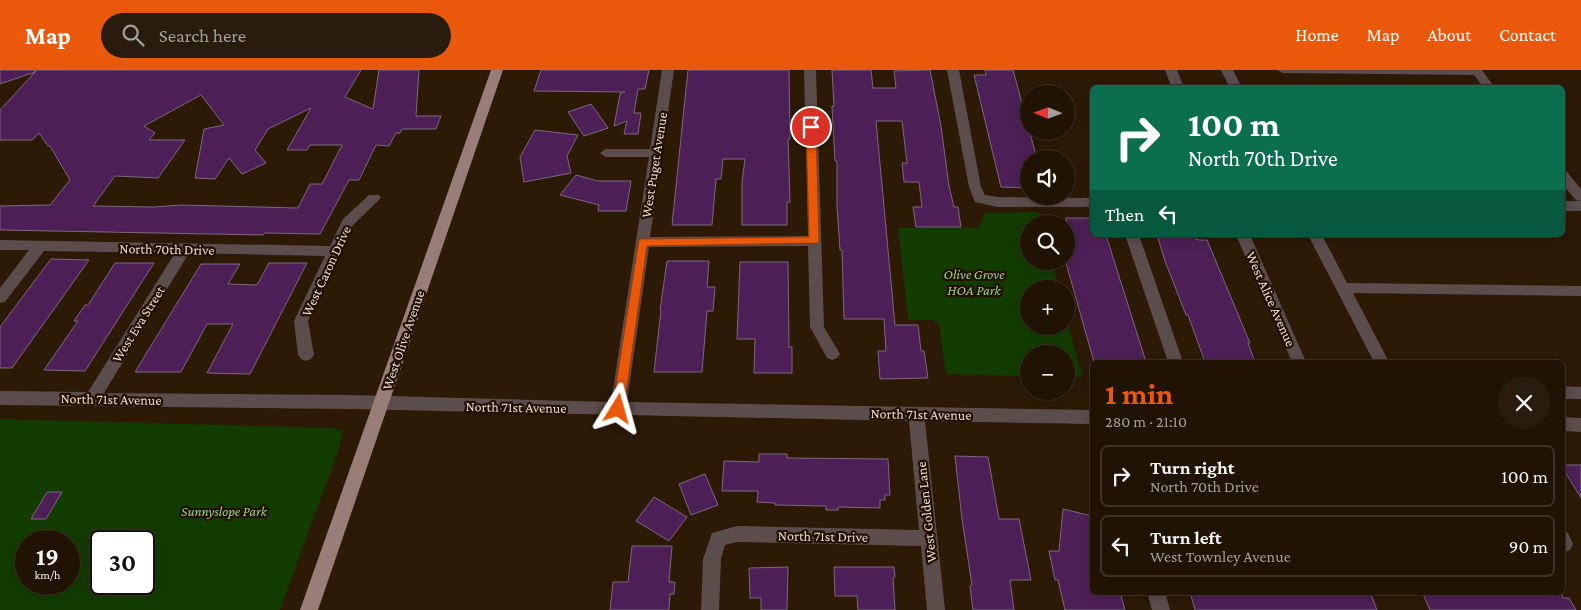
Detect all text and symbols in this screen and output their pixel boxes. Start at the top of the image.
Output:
search box [101,13,451,58]
icon: search [119,21,147,49]
text: Map [25,22,71,49]
text: Search here [159,25,246,46]
text: Home [1296,25,1339,45]
text: Map [1367,25,1399,45]
text: About [1427,25,1471,45]
text: Contact [1499,25,1556,45]
north arrow [1020,85,1075,140]
map controls [1020,85,1075,400]
icon: right [1105,105,1170,170]
text: 100 m [1188,105,1280,144]
pin [790,106,832,148]
street label: West Puget Avenue [638,111,670,219]
icon: arrive [797,113,825,141]
text: North 70th Drive [1188,146,1338,171]
button: sound [1020,150,1075,205]
icon: left [1154,200,1182,228]
text: Then [1105,204,1144,225]
button: search [1020,215,1075,270]
street label: West Caron Drive [298,223,354,319]
street label: North 70th Drive [119,240,215,258]
street label: West Alice Avenue [1243,249,1299,349]
park label: Olive Grove HOA Park [944,266,1005,298]
button: + [1020,280,1075,335]
street label: West Eva Street [108,283,168,365]
street label: West Olive Avenue [378,288,428,392]
button: − [1020,345,1075,400]
text: 1 min [1105,377,1173,410]
button: close [1498,377,1550,429]
position arrow [591,382,643,434]
street label: North 71st Avenue [60,390,162,408]
street label: North 71st Avenue [465,398,567,416]
street label: North 71st Avenue [870,405,972,423]
text: 280 m · 21:10 [1105,413,1187,430]
text: Turn right [1150,457,1235,478]
street label: West Golden Lane [913,461,939,563]
icon: right [1107,462,1135,490]
text: 100 m [1501,466,1548,487]
text: North 70th Drive [1150,478,1259,495]
park label: Sunnyslope Park [181,503,268,519]
street label: North 71st Drive [778,527,868,545]
text: Turn left [1150,527,1222,548]
speed limit sign: 30 [90,530,155,595]
icon: left [1107,532,1135,560]
text: 90 m [1509,536,1548,557]
text: 19 [36,543,59,570]
text: West Townley Avenue [1150,548,1291,565]
text: km/h [35,568,60,582]

